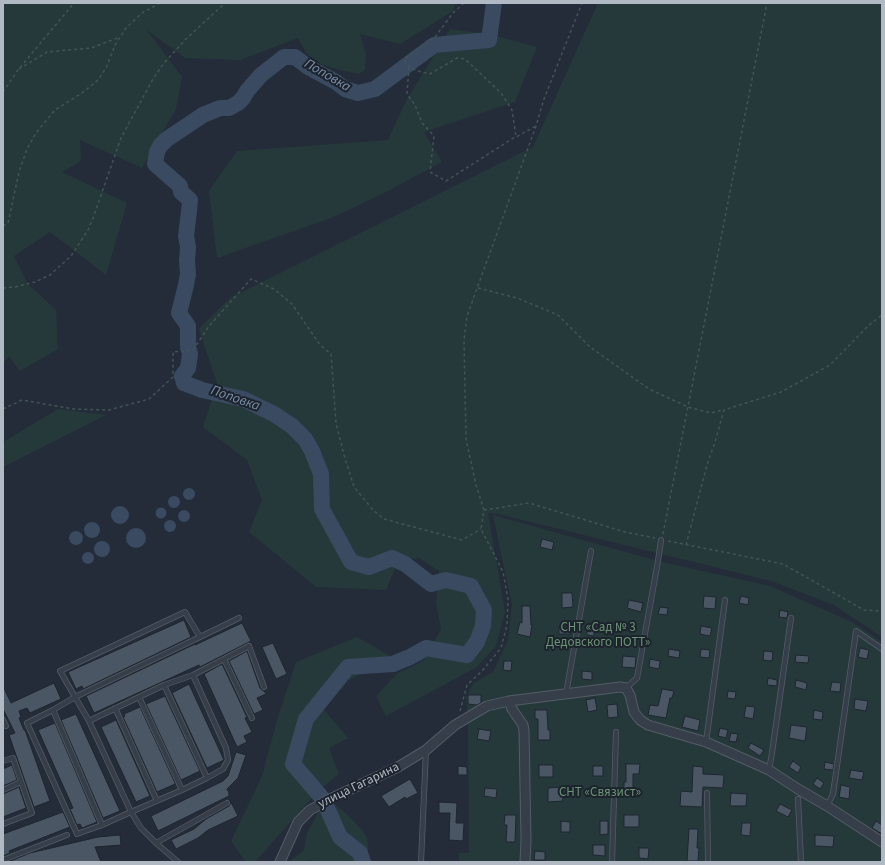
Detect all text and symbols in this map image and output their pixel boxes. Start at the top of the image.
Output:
water label: Поповка [301,56,353,96]
water label: Поповка [208,383,262,415]
park label: СНТ «Сад № 3 Дедовского ПОТТ» [546,620,650,651]
street label: улица Гагарина [316,760,402,812]
park label: СНТ «Связист» [559,785,641,801]

